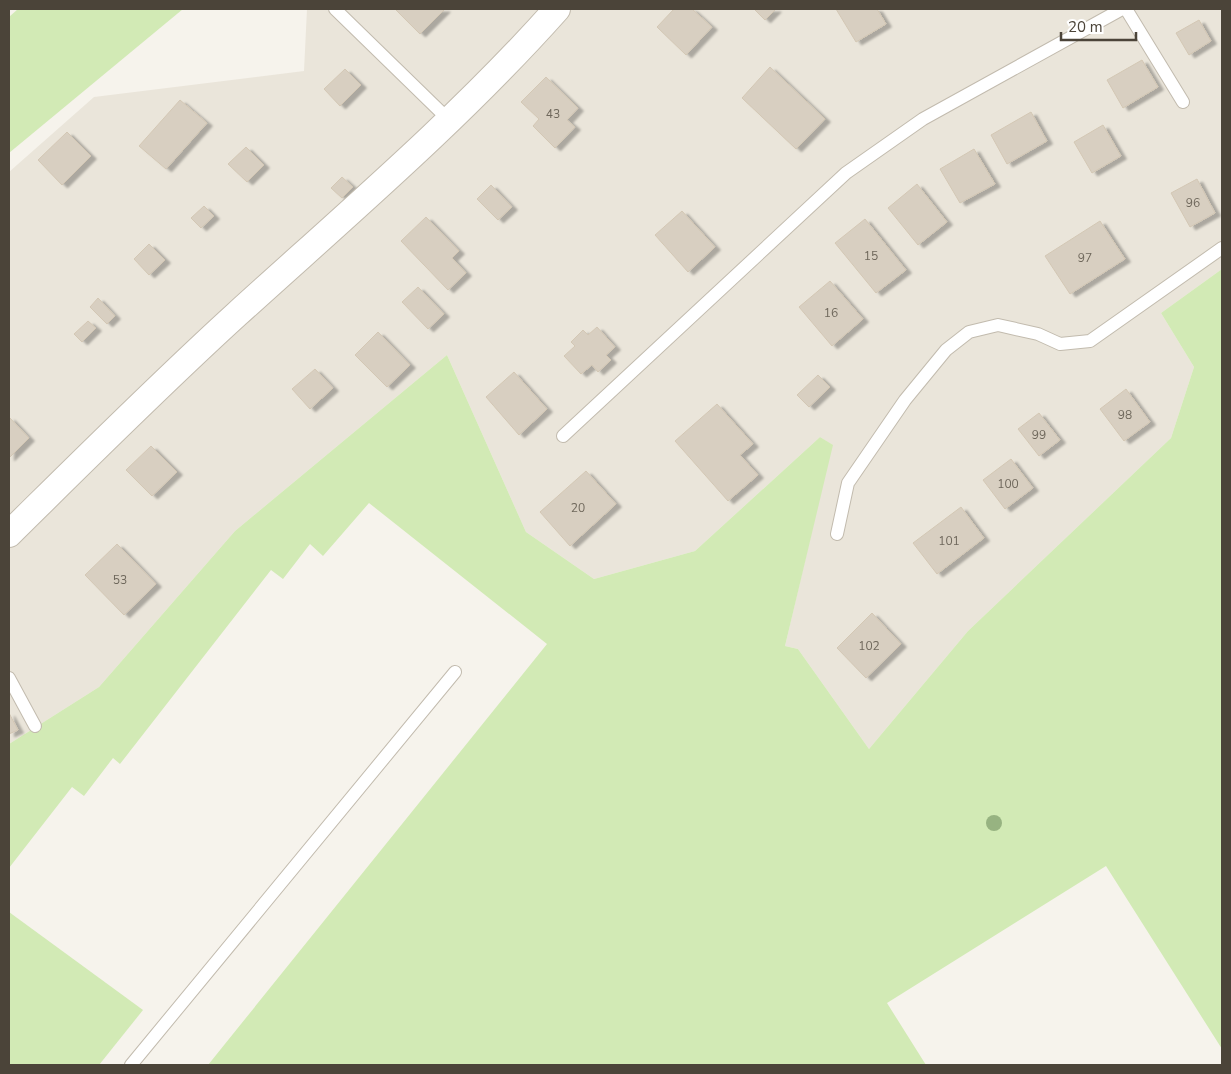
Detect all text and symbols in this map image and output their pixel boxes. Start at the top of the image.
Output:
scale bar [1061,10,1136,42]
text: 20 m [1068,17,1103,37]
house number: 43 [546,106,560,122]
house number: 96 [1186,195,1200,211]
house number: 15 [864,248,878,264]
house number: 97 [1078,250,1092,266]
house number: 16 [824,305,838,321]
house number: 98 [1118,407,1132,423]
house number: 99 [1032,427,1046,443]
house number: 100 [997,476,1019,492]
house number: 20 [571,500,585,516]
house number: 101 [938,533,960,549]
house number: 53 [113,572,127,588]
house number: 102 [858,638,880,654]

